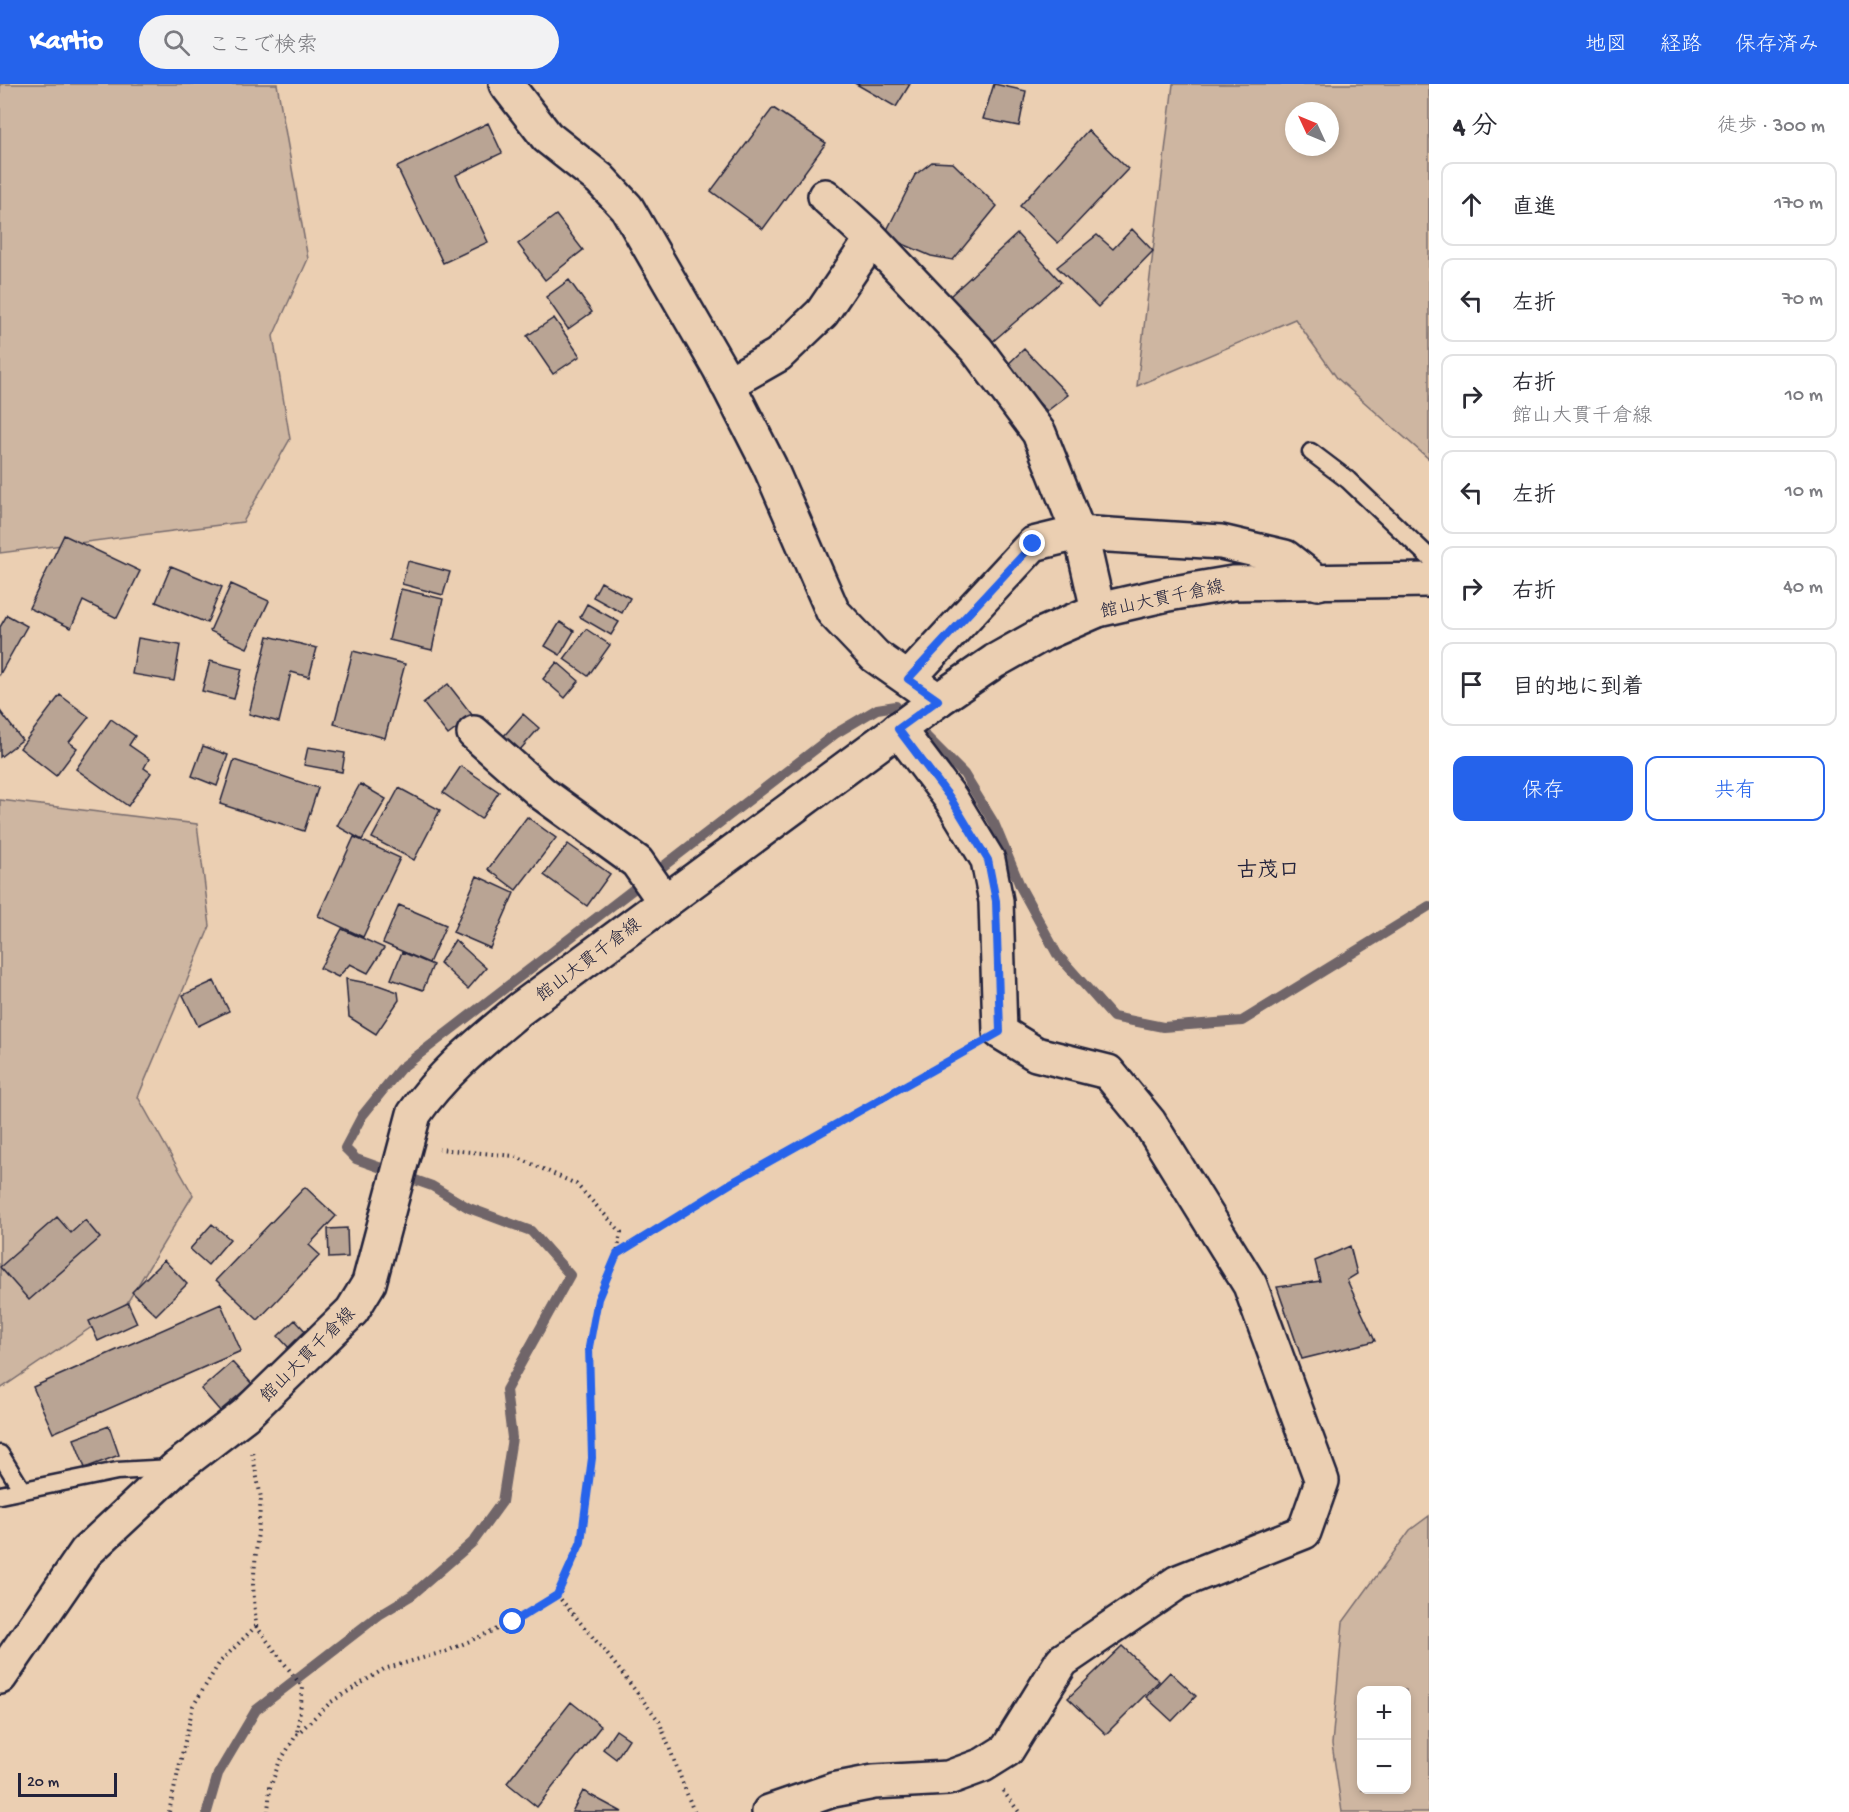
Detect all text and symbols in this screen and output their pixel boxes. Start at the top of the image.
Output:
search box [139,15,559,69]
text: Kartio [30,26,103,59]
icon: search [160,26,193,59]
text: ここで検索 [208,34,318,60]
text: 地図 [1585,34,1627,59]
text: 経路 [1660,34,1702,59]
text: 保存済み [1735,34,1819,59]
north arrow [1285,102,1339,156]
text: 4 分 [1453,113,1497,144]
text: 徒歩 · 300 m [1717,116,1825,139]
icon: ahead [1455,188,1488,221]
text: 170 m [1774,193,1823,216]
text: 直進 [1512,196,1556,222]
icon: left [1455,284,1488,317]
text: 70 m [1782,289,1823,312]
text: 左折 [1512,292,1556,318]
text: 右折 [1512,372,1556,398]
icon: right [1455,380,1488,413]
text: 10 m [1785,385,1823,408]
text: 館山大貫千倉線 [1512,406,1652,429]
icon: left [1455,476,1488,509]
text: 10 m [1785,481,1823,504]
text: 左折 [1512,484,1556,510]
route end [1019,530,1045,556]
icon: right [1455,572,1488,605]
street label: 館山大貫千倉線 [1099,576,1226,624]
text: 40 m [1783,577,1823,600]
text: 右折 [1512,580,1556,606]
icon: arrive [1455,668,1488,701]
text: 目的地に到着 [1512,676,1644,702]
button: 保存 [1453,756,1633,821]
button: 共有 [1645,756,1825,821]
district label: 古茂口 [1237,859,1300,885]
street label: 館山大貫千倉線 [532,914,646,1007]
street label: 館山大貫千倉線 [256,1303,361,1408]
route start [499,1608,525,1634]
map controls [1357,1686,1411,1794]
button: + [1357,1686,1411,1740]
button: − [1357,1740,1411,1794]
scale bar [18,1770,117,1798]
text: 20 m [27,1774,59,1793]

